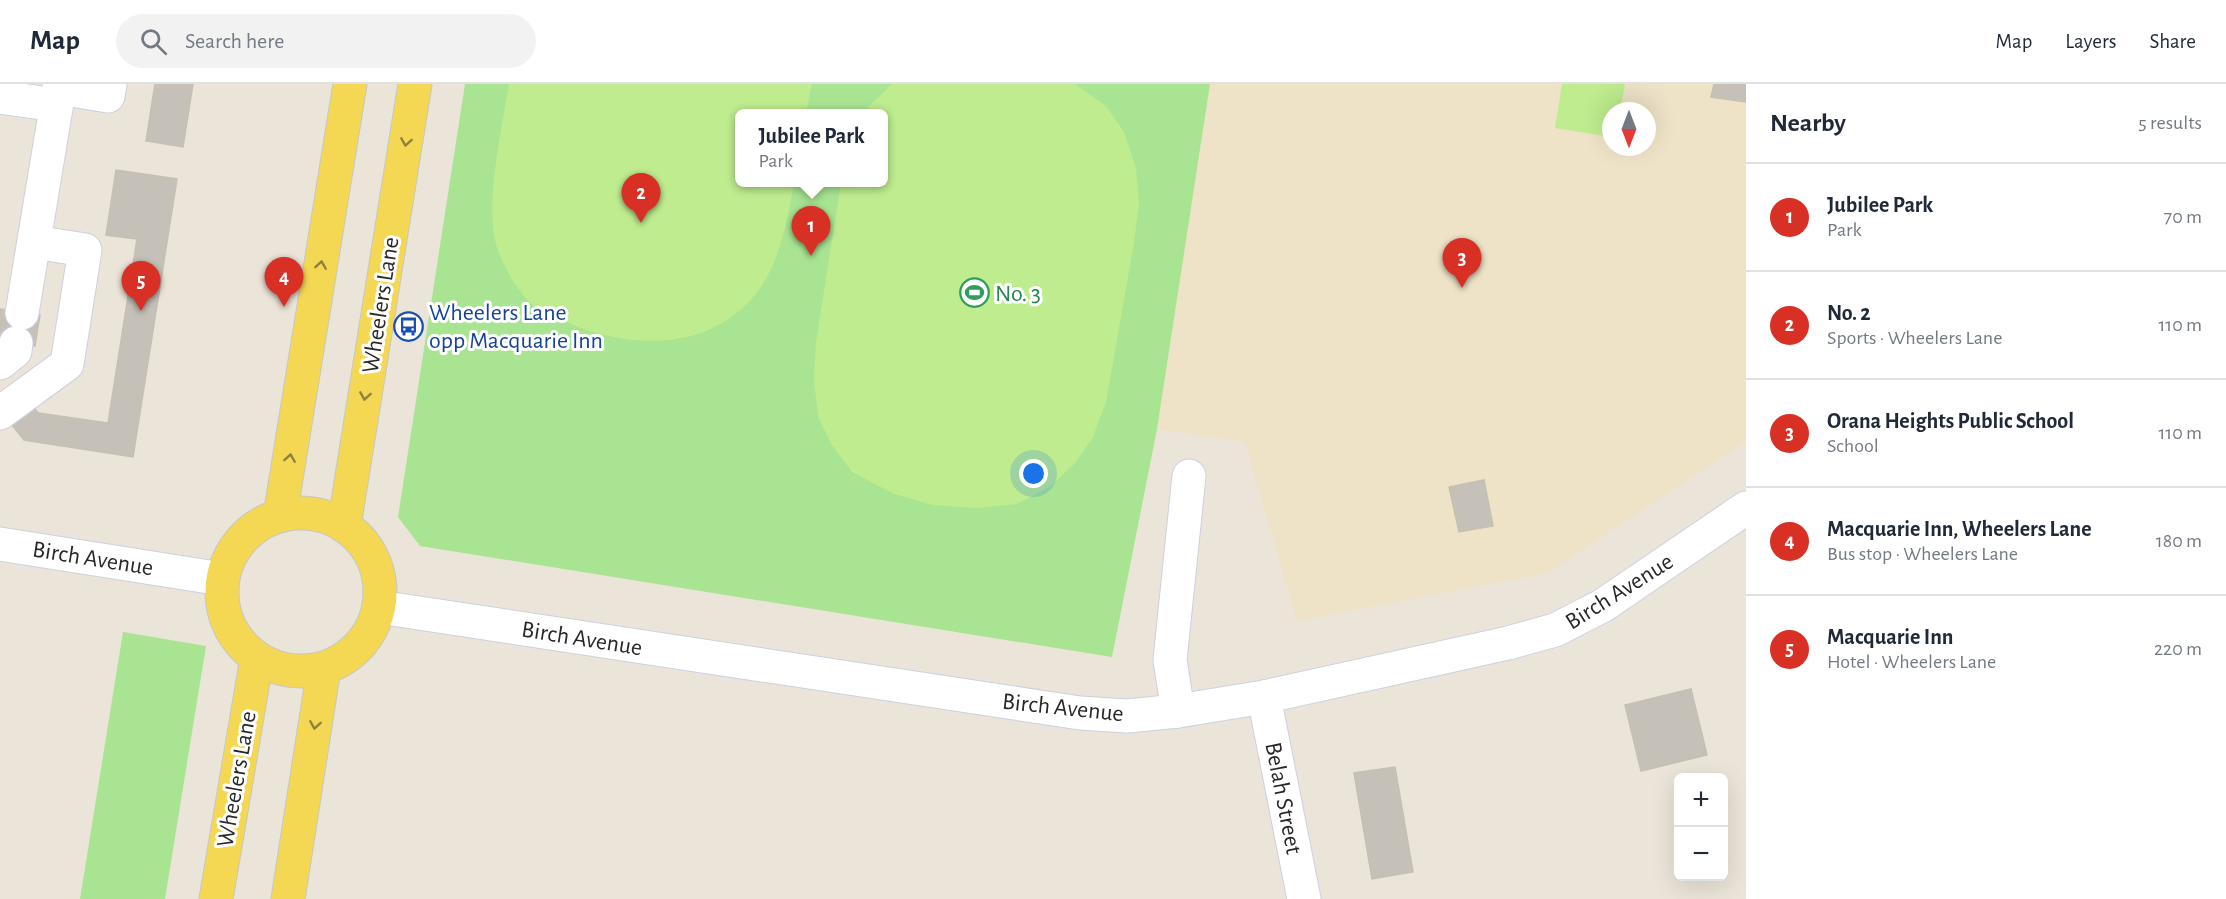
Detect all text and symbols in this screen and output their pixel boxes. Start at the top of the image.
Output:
search box [116,14,536,68]
icon: search [137,25,170,58]
text: Map [30,27,80,55]
text: Search here [185,30,284,52]
text: Map [1996,31,2032,52]
text: Layers [2065,31,2116,52]
text: Share [2149,31,2196,52]
north arrow [1602,102,1656,156]
popup [735,109,888,187]
text: Nearby [1770,110,1846,136]
text: 5 results [2138,113,2202,133]
text: Jubilee Park [758,125,865,147]
one-way arrow [400,136,413,146]
text: Park [758,151,793,171]
pin: 2 [622,174,660,223]
text: Jubilee Park [1827,194,1933,216]
pin: 1 [792,206,830,256]
text: 1 [1786,207,1793,227]
text: 70 m [2164,207,2202,227]
text: Park [1827,220,1862,240]
street label: Wheelers Lane [358,235,404,375]
pin: 3 [1442,238,1482,288]
pin: 4 [264,258,304,307]
one-way arrow [314,261,326,270]
pin: 5 [122,262,160,311]
sports icon: No. 3 [958,277,990,309]
place label: No. 3 [995,282,1041,306]
place label: Wheelers Lane opp Macquarie Inn [429,301,603,353]
text: No. 2 [1827,302,1871,324]
bus stop icon: Wheelers Lane opp Macquarie Inn [392,310,424,342]
text: 2 [1785,315,1794,335]
text: 110 m [2158,315,2202,335]
text: Sports · Wheelers Lane [1827,328,2002,348]
one-way arrow [359,392,371,401]
text: Orana Heights Public School [1827,410,2074,432]
text: 3 [1785,423,1794,443]
text: 110 m [2158,423,2202,443]
text: School [1827,436,1879,456]
one-way arrow [283,453,295,462]
your location [1019,459,1048,488]
text: Macquarie Inn, Wheelers Lane [1827,518,2092,540]
text: 4 [1784,531,1795,551]
text: 180 m [2156,531,2202,551]
street label: Birch Avenue [31,538,155,580]
text: Bus stop · Wheelers Lane [1827,544,2018,564]
street label: Birch Avenue [1561,549,1678,634]
street label: Birch Avenue [520,618,644,660]
text: Macquarie Inn [1827,626,1953,648]
text: 5 [1785,639,1794,659]
text: 220 m [2154,639,2202,659]
text: Hotel · Wheelers Lane [1827,652,1996,672]
street label: Birch Avenue [1001,690,1125,726]
street label: Wheelers Lane [213,709,261,849]
one-way arrow [310,721,322,730]
street label: Belah Street [1260,740,1306,857]
map controls [1674,773,1728,881]
button: + [1674,773,1728,827]
button: − [1674,827,1728,881]

